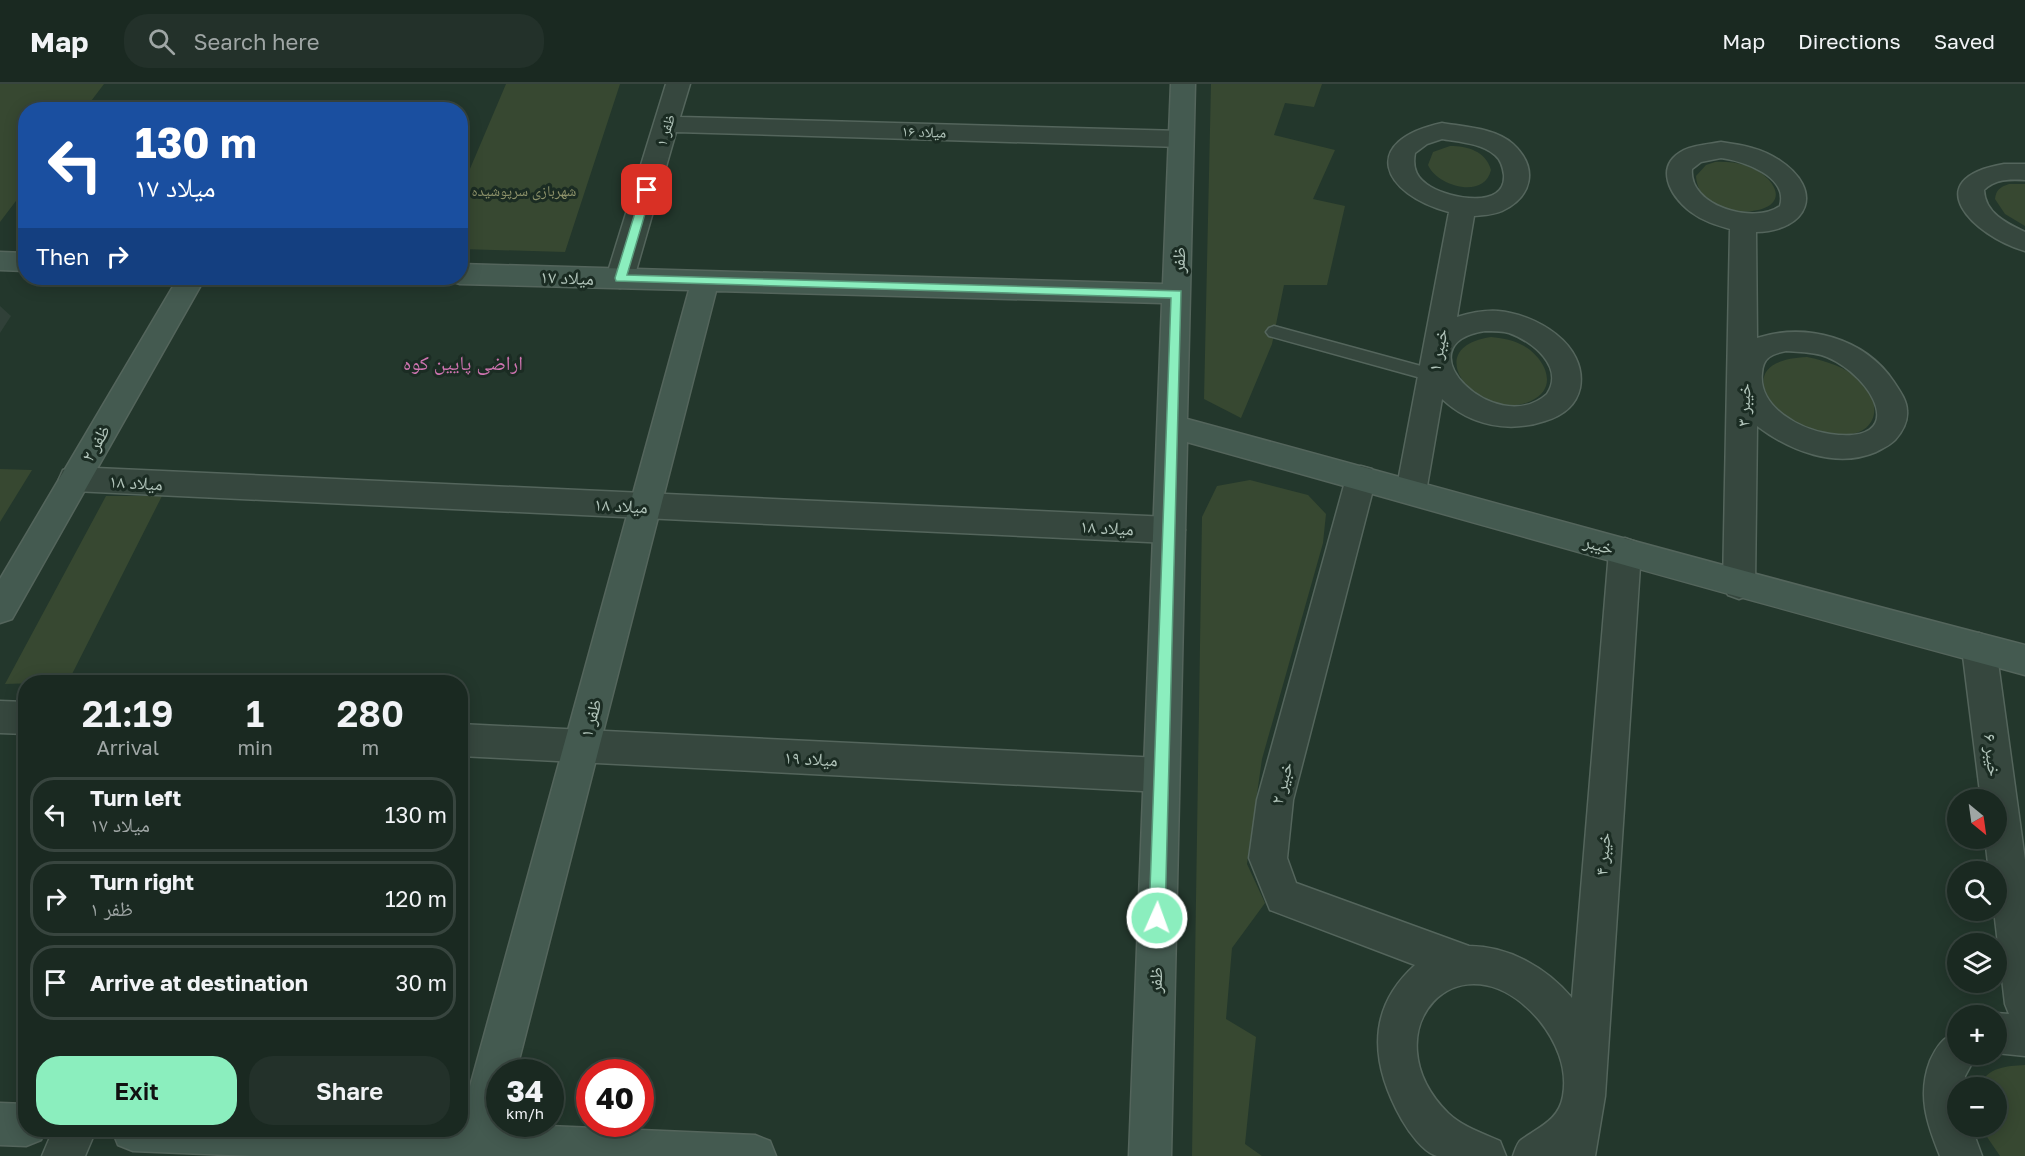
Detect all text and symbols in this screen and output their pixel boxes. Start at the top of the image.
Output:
search box [124,14,544,68]
text: Map [30,25,88,58]
icon: search [145,25,178,58]
text: Search here [193,28,319,55]
text: Map [1722,28,1765,54]
text: Directions [1798,28,1901,54]
text: Saved [1934,28,1995,54]
street label: ظفر ۱ [652,112,679,148]
text: 130 m [135,117,257,167]
street label: میلاد ۱۶ [901,121,947,141]
icon: left [36,126,114,204]
pin [621,164,672,215]
text: میلاد ۱۷ [135,171,216,203]
icon: arrive [630,173,663,206]
park label: شهربازی سرپوشیده [472,181,577,201]
icon: right [101,240,134,273]
text: Then [36,243,89,270]
street label: ظفر [1167,247,1189,274]
street label: میلاد ۱۷ [540,265,594,289]
street label: خیبر ۱ [1422,327,1452,373]
district label: اراضی پایین کوه [403,350,523,375]
street label: خیبر ۳ [1732,383,1755,427]
street label: ظفر ۲ [76,421,114,465]
street label: میلاد ۱۸ [109,470,163,495]
street label: میلاد ۱۸ [594,493,648,518]
street label: میلاد ۱۸ [1080,515,1134,540]
street label: خیبر [1580,529,1617,559]
text: 21:19 [82,692,173,735]
text: 1 [246,692,264,735]
text: 280 [337,692,404,735]
street label: ظفر ۱ [574,696,606,740]
street label: خیبر ۶ [1979,732,2007,778]
text: Arrival [96,735,159,759]
text: min [237,735,273,759]
text: m [362,735,379,759]
street label: میلاد ۱۹ [784,746,838,771]
street label: خبیر ۲ [1265,759,1297,807]
text: Turn left [90,784,181,811]
north arrow [1947,789,2007,849]
map controls [1947,789,2007,1137]
icon: left [39,798,72,831]
text: 130 m [385,801,447,828]
text: میلاد ۱۷ [90,812,150,836]
street label: خیبر ۴ [1590,832,1615,876]
button: search [1947,861,2007,921]
text: Turn right [90,868,194,895]
icon: right [39,882,72,915]
text: 120 m [385,885,447,912]
position arrow [1125,886,1189,950]
text: ظفر ۱ [90,896,133,920]
button: layers [1947,933,2007,993]
icon: arrive [39,966,72,999]
street label: ظفر [1144,967,1166,994]
text: Arrive at destination [90,969,308,996]
text: 30 m [396,969,447,996]
button: + [1947,1005,2007,1065]
button: Exit [36,1056,237,1125]
button: Share [249,1056,450,1125]
speed limit sign: 40 [576,1059,654,1137]
text: 34 [506,1073,544,1109]
button: − [1947,1077,2007,1137]
text: km/h [506,1104,544,1122]

